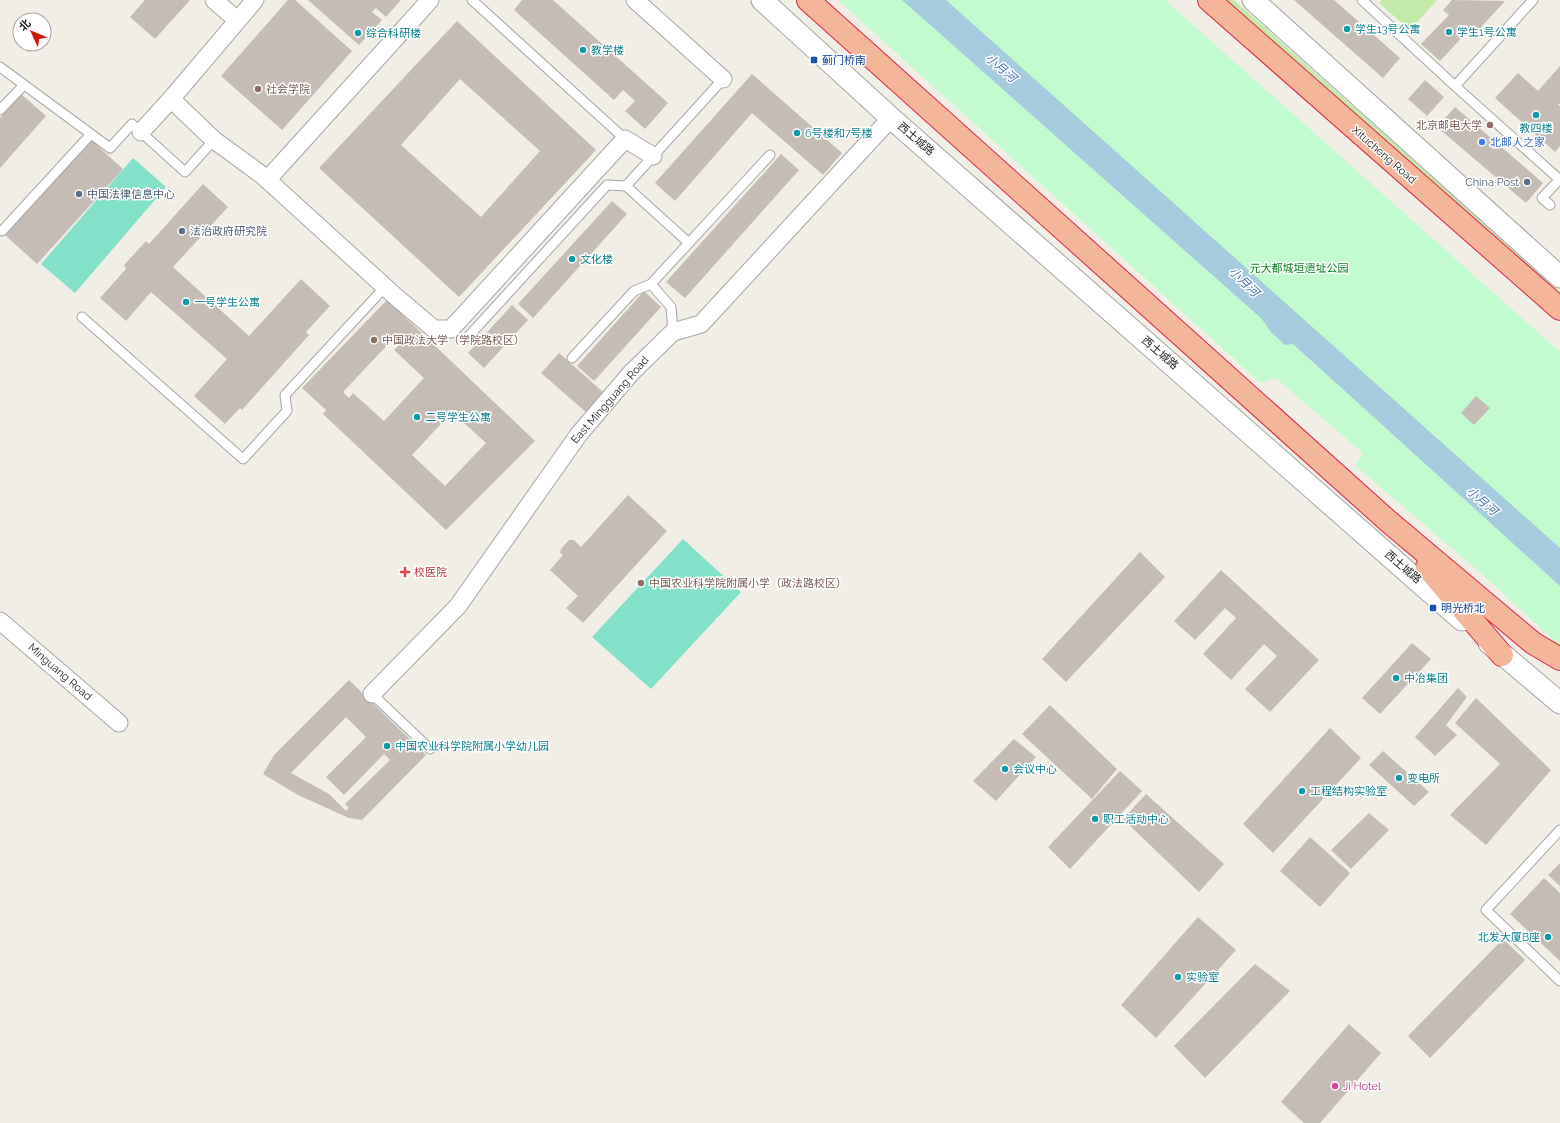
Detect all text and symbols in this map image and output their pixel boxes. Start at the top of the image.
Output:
north arrow [12,12,52,52]
text: 北 [17,17,34,34]
place label: 学生13号公寓 [1355,23,1421,36]
marker: 学生13号公寓 [1342,24,1352,34]
place label: 学生1号公寓 [1457,26,1517,39]
place label: 综合科研楼 [366,27,421,40]
marker: 学生1号公寓 [1444,27,1454,37]
marker: 综合科研楼 [353,28,363,38]
place label: 教学楼 [591,44,624,57]
marker: 教学楼 [578,45,588,55]
water label: 小月河 [983,51,1021,86]
place label: 蓟门桥南 [822,54,866,67]
marker: 蓟门桥南 [809,55,819,65]
place label: 社会学院 [266,83,310,96]
marker: 社会学院 [253,84,263,94]
marker: 教四楼 [1531,110,1541,120]
place label: 北京邮电大学 [1416,119,1482,132]
street label: 西土城路 [895,120,937,158]
marker: 北京邮电大学 [1485,120,1495,130]
place label: 教四楼 [1520,122,1553,135]
street label: Xitucheng Road [1349,124,1419,187]
place label: 6号楼和7号楼 [805,127,873,140]
marker: 6号楼和7号楼 [792,128,802,138]
place label: 北邮人之家 [1490,136,1545,149]
marker: 北邮人之家 [1477,137,1487,147]
place label: China Post [1465,176,1519,189]
marker: China Post [1522,177,1532,187]
place label: 中国法律信息中心 [87,188,175,201]
marker: 中国法律信息中心 [74,189,84,199]
place label: 法治政府研究院 [190,225,267,238]
marker: 法治政府研究院 [177,226,187,236]
place label: 文化楼 [580,253,613,266]
marker: 文化楼 [567,254,577,264]
park label: 元大都城垣遗址公园 [1250,262,1349,275]
water label: 小月河 [1226,264,1263,301]
place label: 一号学生公寓 [194,296,260,309]
marker: 一号学生公寓 [181,297,191,307]
place label: 中国政法大学（学院路校区） [382,334,525,347]
street label: 西土城路 [1139,334,1181,372]
marker: 中国政法大学（学院路校区） [369,335,379,345]
street label: East Mingguang Road [569,354,652,446]
place label: 二号学生公寓 [425,411,491,424]
marker: 二号学生公寓 [412,412,422,422]
water label: 小月河 [1464,484,1502,519]
street label: 西土城路 [1382,548,1424,586]
marker: 校医院 [399,566,411,578]
place label: 校医院 [414,566,447,579]
place label: 中国农业科学院附属小学（政法路校区） [649,577,847,590]
marker: 中国农业科学院附属小学（政法路校区） [636,578,646,588]
place label: 明光桥北 [1441,602,1485,615]
marker: 明光桥北 [1428,603,1438,613]
street label: Minguang Road [25,641,95,703]
place label: 中冶集团 [1404,672,1448,685]
marker: 中冶集团 [1391,673,1401,683]
place label: 中国农业科学院附属小学幼儿园 [395,740,549,753]
marker: 中国农业科学院附属小学幼儿园 [382,741,392,751]
place label: 会议中心 [1013,763,1057,776]
marker: 会议中心 [1000,764,1010,774]
place label: 变电所 [1407,772,1440,785]
marker: 变电所 [1394,773,1404,783]
place label: 工程结构实验室 [1310,785,1387,798]
marker: 工程结构实验室 [1297,786,1307,796]
place label: 职工活动中心 [1103,813,1169,826]
marker: 职工活动中心 [1090,814,1100,824]
place label: 北发大厦B座 [1478,931,1540,944]
marker: 北发大厦B座 [1543,932,1553,942]
place label: 实验室 [1186,971,1219,984]
marker: 实验室 [1173,972,1183,982]
place label: Ji Hotel [1343,1080,1381,1093]
marker: Ji Hotel [1330,1081,1340,1091]

